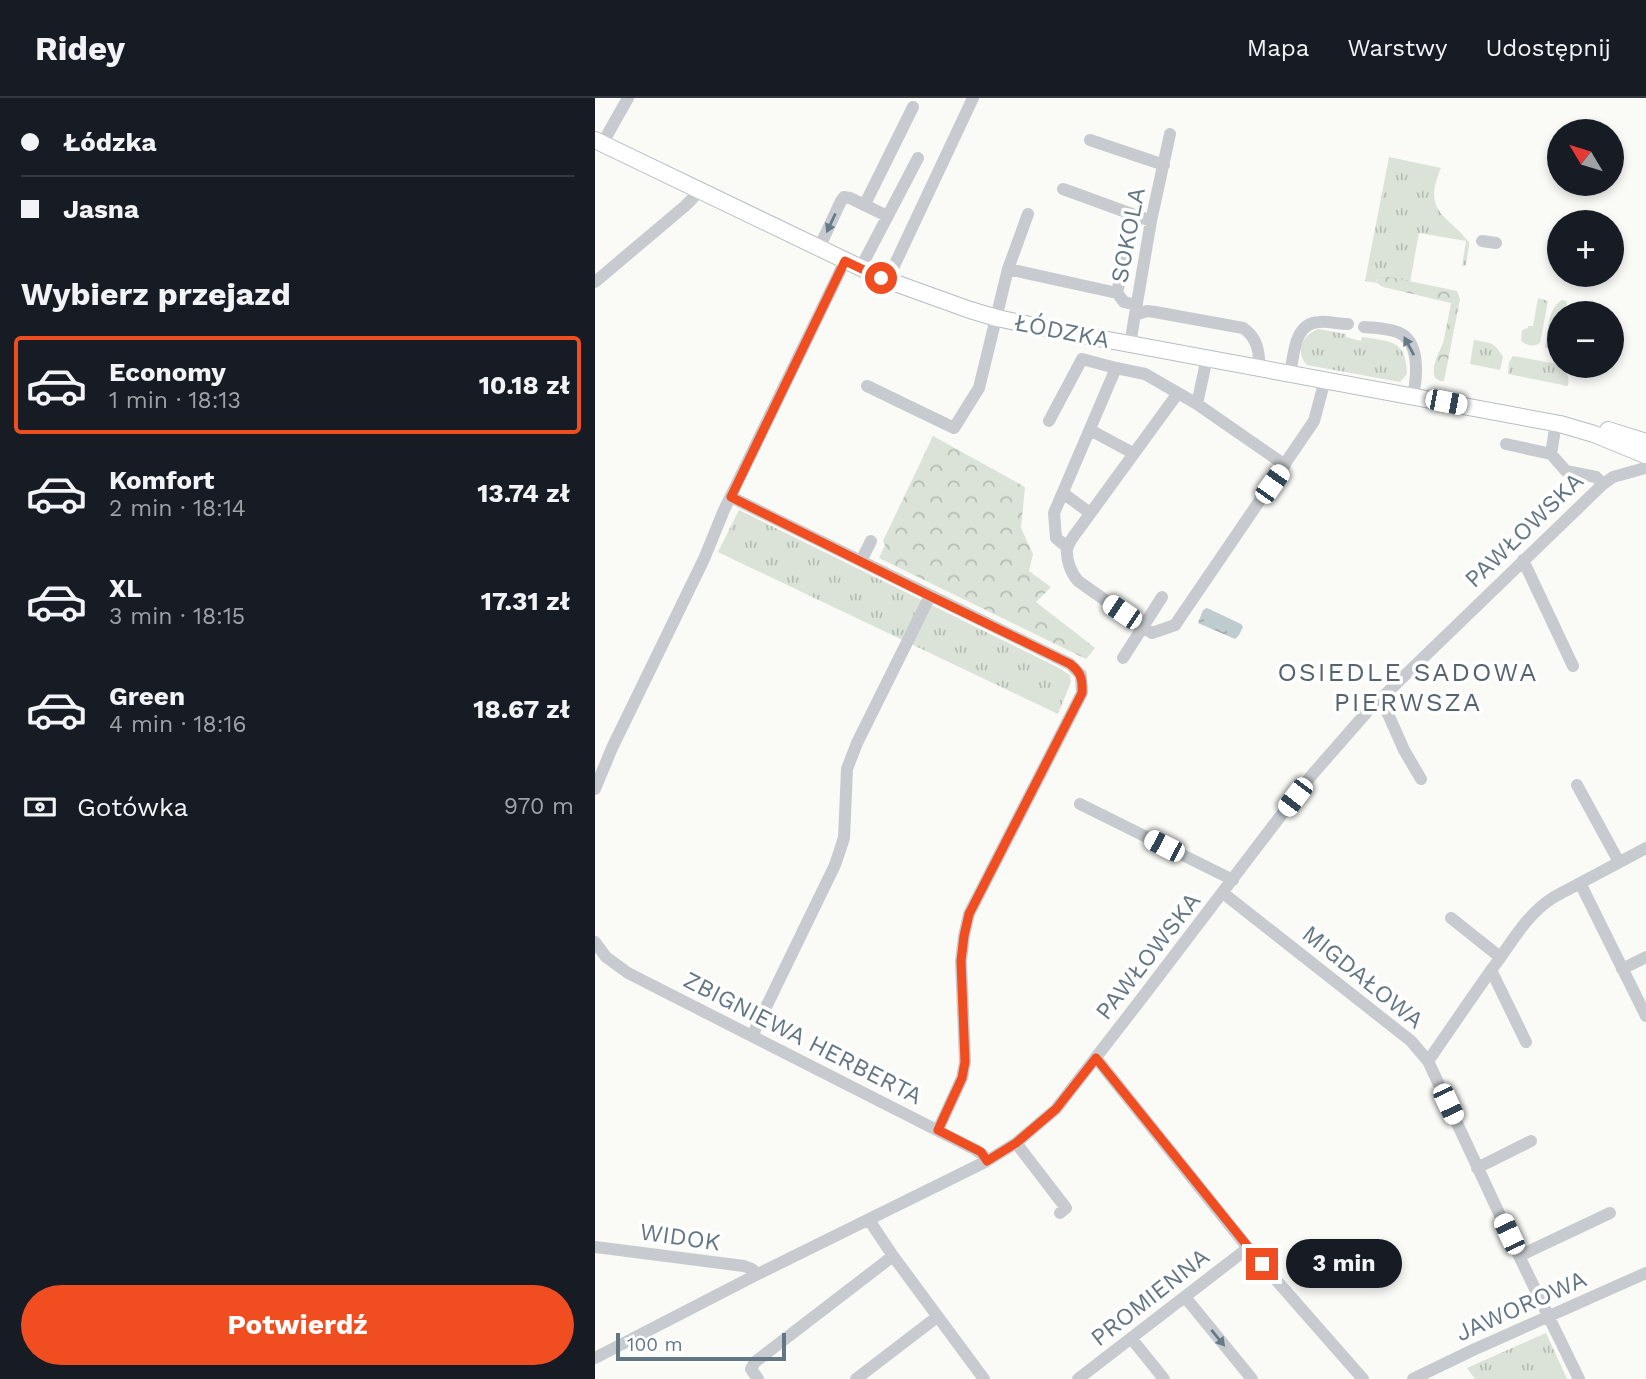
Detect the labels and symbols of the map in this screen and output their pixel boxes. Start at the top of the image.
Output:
north arrow [1547,119,1624,196]
street label: SOKOLA [1105,185,1151,285]
one-way arrow [825,213,836,233]
route start [865,262,897,294]
street label: ŁÓDZKA [1012,308,1112,354]
one-way arrow [1403,336,1415,355]
car [1424,388,1469,416]
car [1252,461,1293,507]
street label: PAWŁOWSKA [1459,466,1589,593]
car [1099,592,1146,632]
district label: OSIEDLE SADOWA PIERWSZA [1278,657,1538,717]
car [1274,774,1317,820]
car [1141,827,1188,865]
street label: PAWŁOWSKA [1090,887,1206,1025]
street label: MIGDAŁOWA [1297,920,1429,1034]
street label: ZBIGNIEWA HERBERTA [679,966,927,1110]
car [1430,1081,1467,1127]
car [1491,1211,1528,1257]
street label: WIDOK [638,1217,722,1257]
callout: 3 min [1287,1240,1402,1288]
street label: PROMIENNA [1085,1242,1215,1352]
route end [1246,1248,1278,1280]
street label: JAWOROWA [1451,1265,1591,1347]
one-way arrow [1211,1328,1226,1346]
scale bar [616,1330,786,1362]

